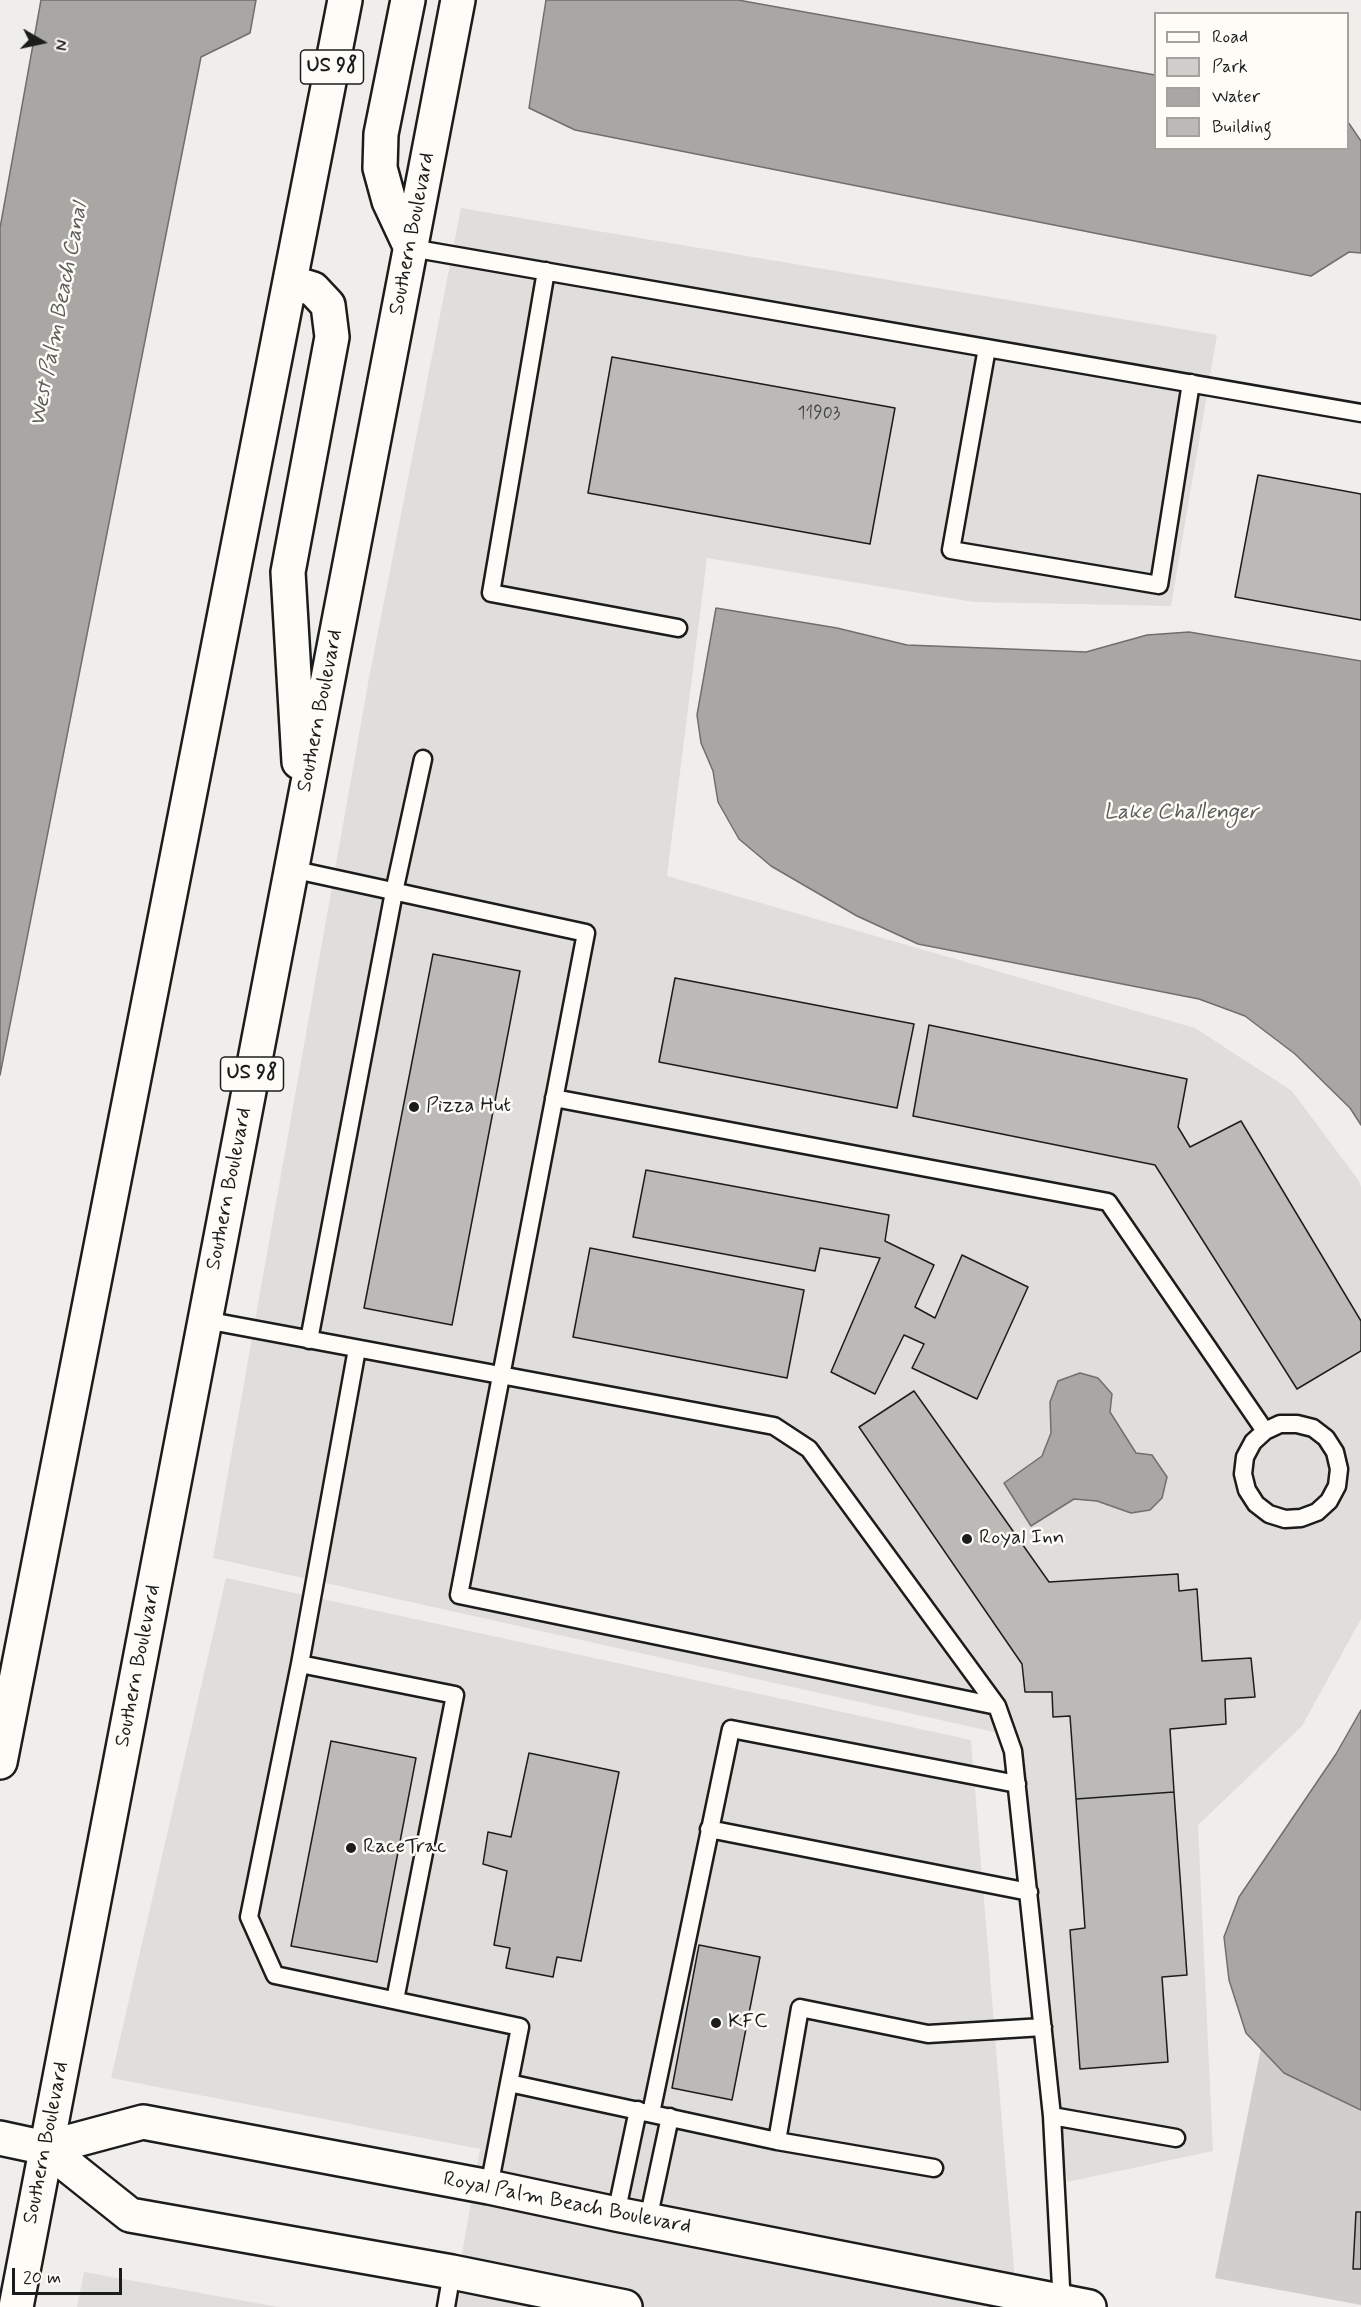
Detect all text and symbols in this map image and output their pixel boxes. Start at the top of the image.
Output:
north arrow [12,12,72,72]
legend [1154,12,1349,150]
text: Road [1212,25,1248,49]
text: N [49,38,71,52]
road number: US 98 [300,50,364,84]
text: Park [1212,55,1248,79]
text: Water [1212,85,1260,109]
text: Building [1212,115,1272,139]
street label: Southern Boulevard [385,151,441,317]
water label: West Palm Beach Canal [25,201,95,429]
house number: 11903 [798,403,840,425]
street label: Southern Boulevard [293,628,349,794]
water label: Lake Challenger [1104,800,1258,826]
road number: US 98 [220,1057,284,1091]
place label: Pizza Hut [426,1094,511,1120]
marker: Pizza Hut [407,1100,421,1114]
street label: Southern Boulevard [202,1106,258,1272]
place label: Royal Inn [979,1526,1065,1552]
marker: Royal Inn [960,1532,974,1546]
street label: Southern Boulevard [111,1583,167,1749]
place label: RaceTrac [363,1835,447,1861]
marker: RaceTrac [344,1841,358,1855]
place label: KFC [728,2010,768,2036]
marker: KFC [709,2016,723,2030]
street label: Southern Boulevard [19,2060,75,2226]
street label: Royal Palm Beach Boulevard [441,2168,693,2240]
scale bar [15,2256,124,2294]
text: 20 m [23,2266,61,2290]

